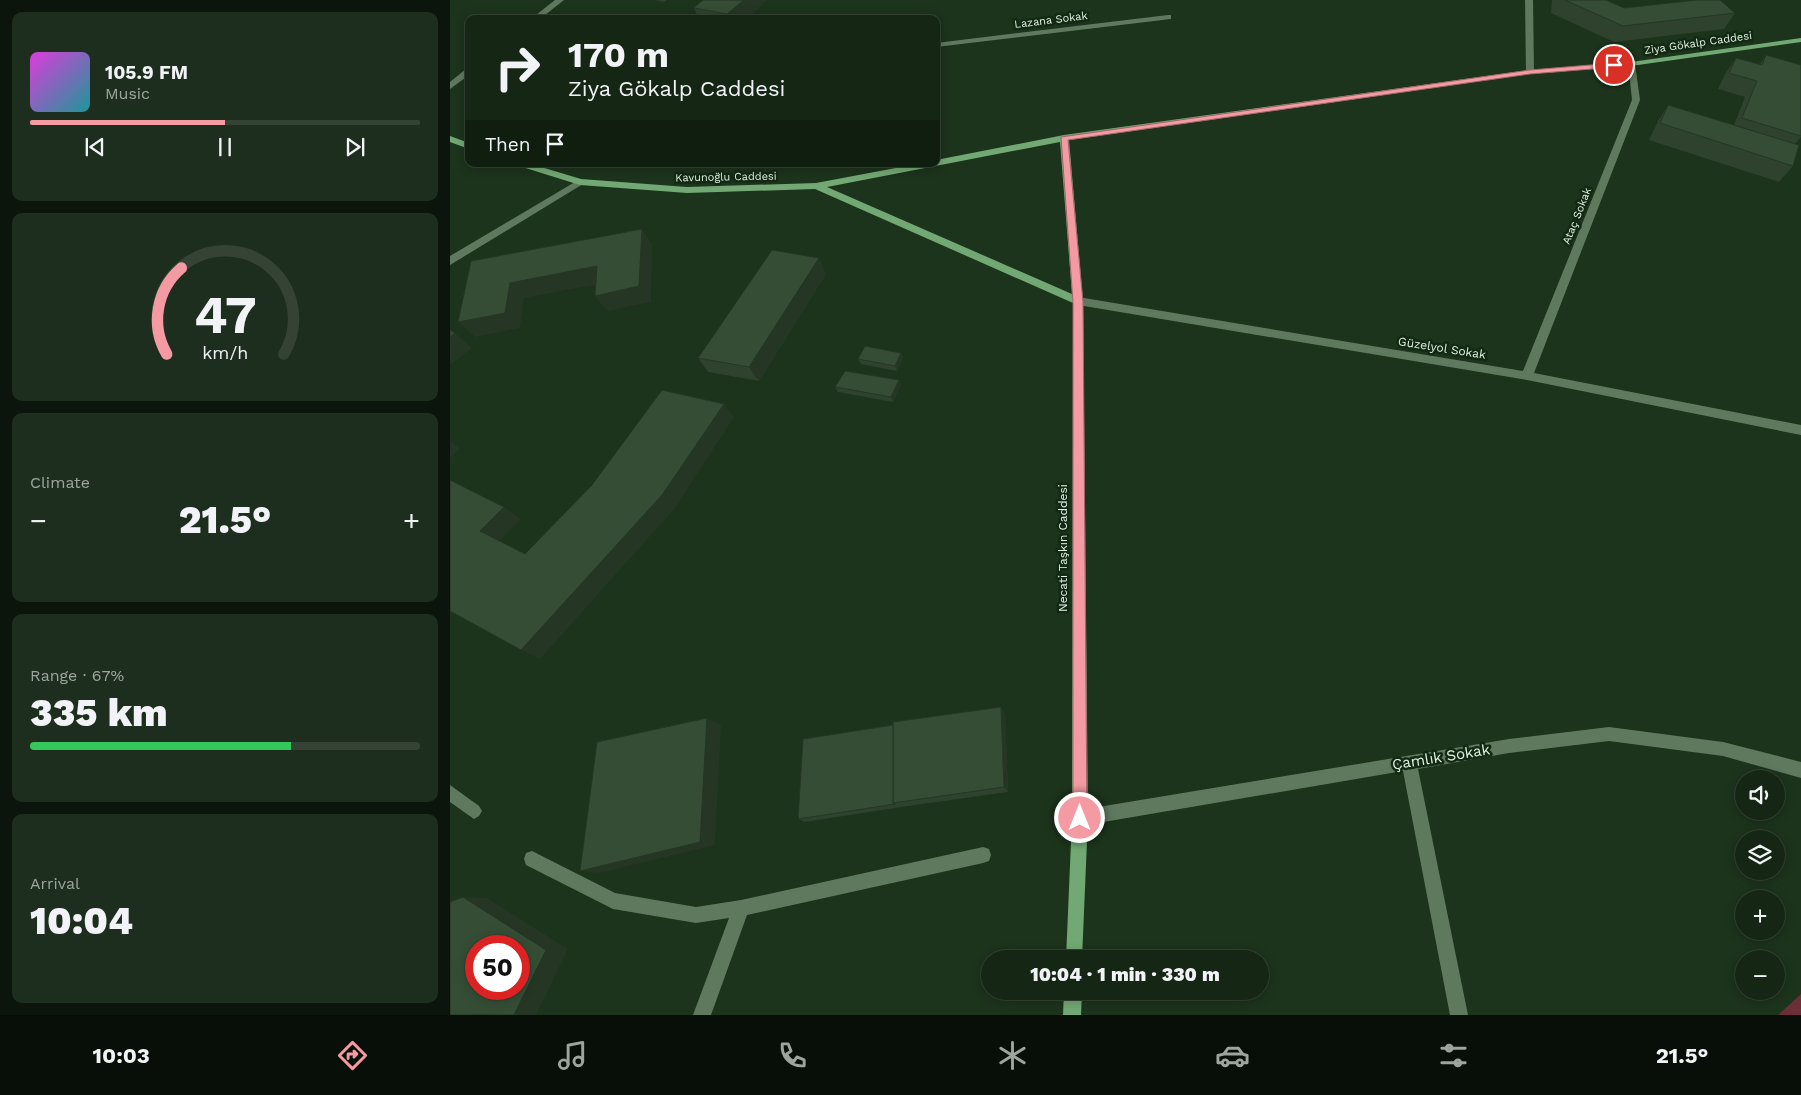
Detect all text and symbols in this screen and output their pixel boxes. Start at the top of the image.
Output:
street label: Lazana Sokak [1014,9,1088,31]
street label: Ziya Gökalp Caddesi [1643,29,1753,57]
text: 170 m [568,34,669,76]
icon: right [485,35,550,100]
pin [1593,44,1635,86]
icon: arrive [1600,51,1628,79]
text: 105.9 FM [105,61,188,84]
text: Ziya Gökalp Caddesi [568,76,785,101]
text: Music [105,84,150,103]
icon: arrive [541,130,569,158]
icon: previous [81,133,109,161]
icon: pause [211,133,239,161]
icon: next [341,133,369,161]
text: Then [485,133,531,156]
street label: Kavunoğlu Caddesi [675,170,777,184]
street label: Ataç Sokak [1560,186,1594,246]
text: 47 [194,285,256,346]
street label: Güzelyol Sokak [1397,334,1487,362]
text: km/h [202,342,248,363]
text: Climate [30,473,90,492]
street label: Necati Taşkın Caddesi [1056,484,1070,612]
text: 21.5° [179,498,271,542]
text: − [30,504,47,537]
text: + [403,504,420,537]
text: Range · 67% [30,666,124,685]
text: 335 km [30,691,168,735]
street label: Çamlık Sokak [1391,740,1492,774]
map controls [1735,770,1785,1000]
button: sound [1735,770,1785,820]
position arrow [1053,791,1105,843]
button: layers [1735,830,1785,880]
text: Arrival [30,874,80,893]
button: + [1735,890,1785,940]
text: 10:04 [30,899,133,943]
speed limit sign: 50 [465,935,530,1000]
button: − [1735,950,1785,1000]
text: 10:04 · 1 min · 330 m [1030,963,1220,986]
icon: directions [335,1038,370,1073]
icon: music [555,1038,590,1073]
icon: phone [775,1038,810,1073]
icon: climate [995,1038,1030,1073]
icon: car [1215,1038,1250,1073]
icon: filters [1436,1038,1471,1073]
text: 10:03 [93,1043,150,1068]
text: 21.5° [1656,1043,1708,1068]

